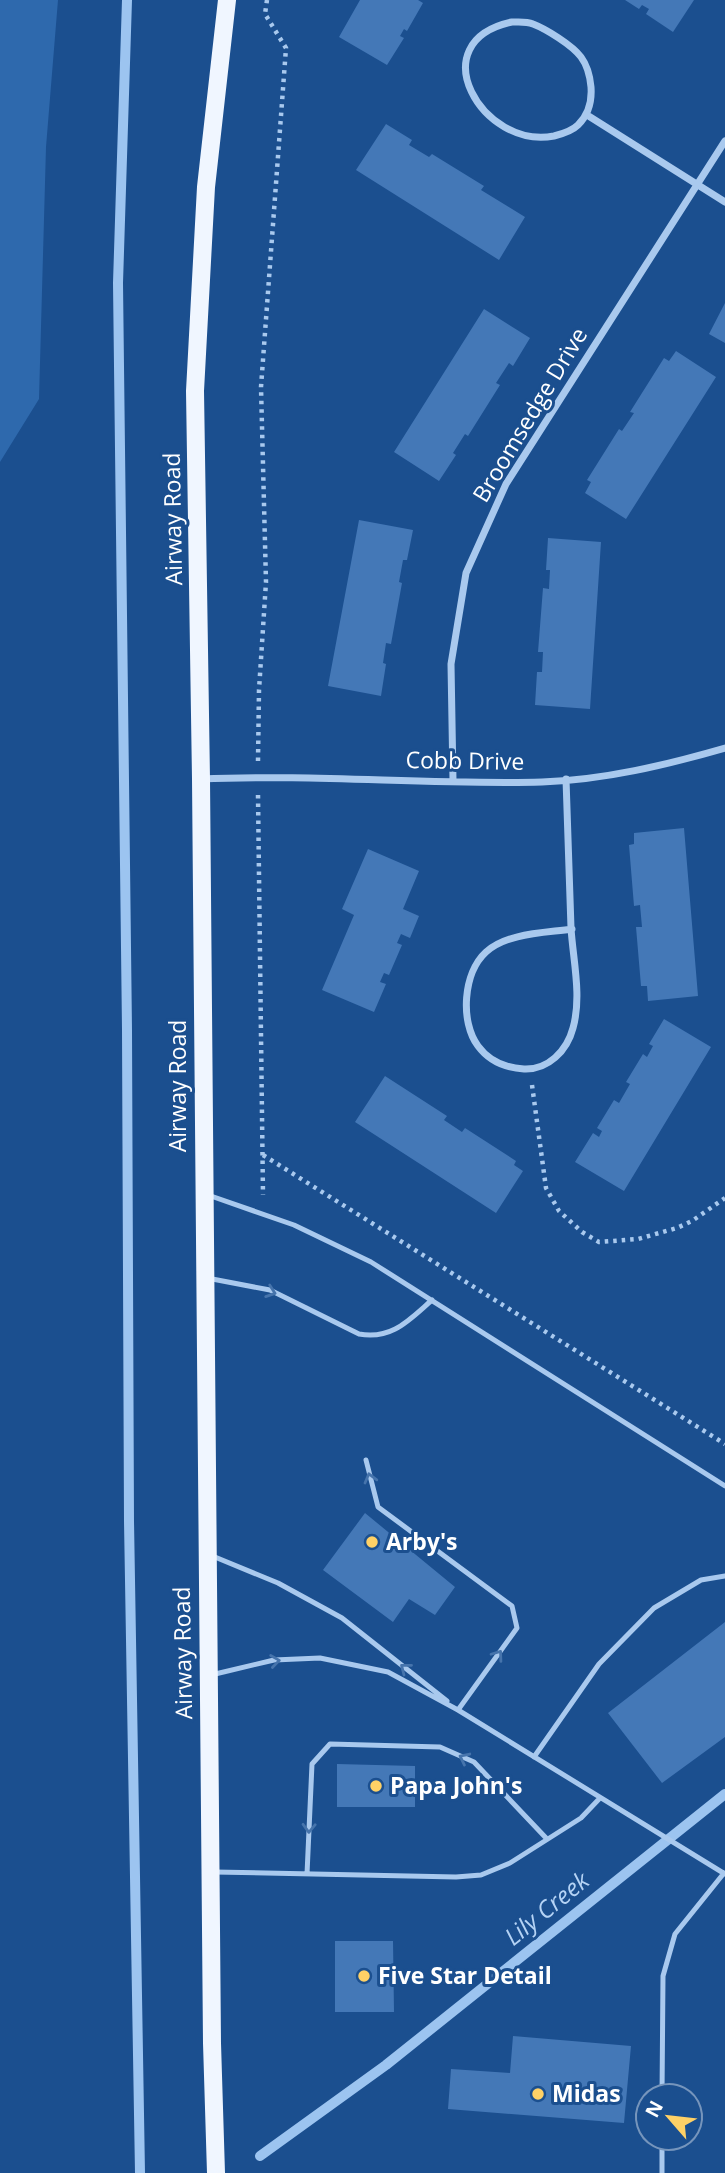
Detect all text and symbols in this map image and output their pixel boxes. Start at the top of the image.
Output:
street label: Broomsedge Drive [464,321,594,508]
street label: Airway Road [155,452,189,586]
street label: Cobb Drive [405,743,525,777]
street label: Airway Road [161,1020,193,1152]
one-way arrow [264,1284,276,1298]
one-way arrow [364,1472,379,1484]
place label: Arby's [386,1525,458,1557]
marker: Arby's [364,1534,380,1550]
street label: Airway Road [165,1586,199,1720]
one-way arrow [490,1650,503,1662]
one-way arrow [269,1654,280,1669]
one-way arrow [400,1663,412,1676]
one-way arrow [459,1752,471,1766]
place label: Papa John's [390,1769,522,1801]
marker: Papa John's [368,1778,384,1794]
one-way arrow [301,1823,316,1834]
water label: Lily Creek [497,1863,596,1952]
place label: Five Star Detail [378,1959,552,1991]
marker: Five Star Detail [356,1968,372,1984]
place label: Midas [552,2077,621,2109]
north arrow [634,2082,704,2152]
marker: Midas [530,2086,546,2102]
text: N [639,2096,669,2122]

